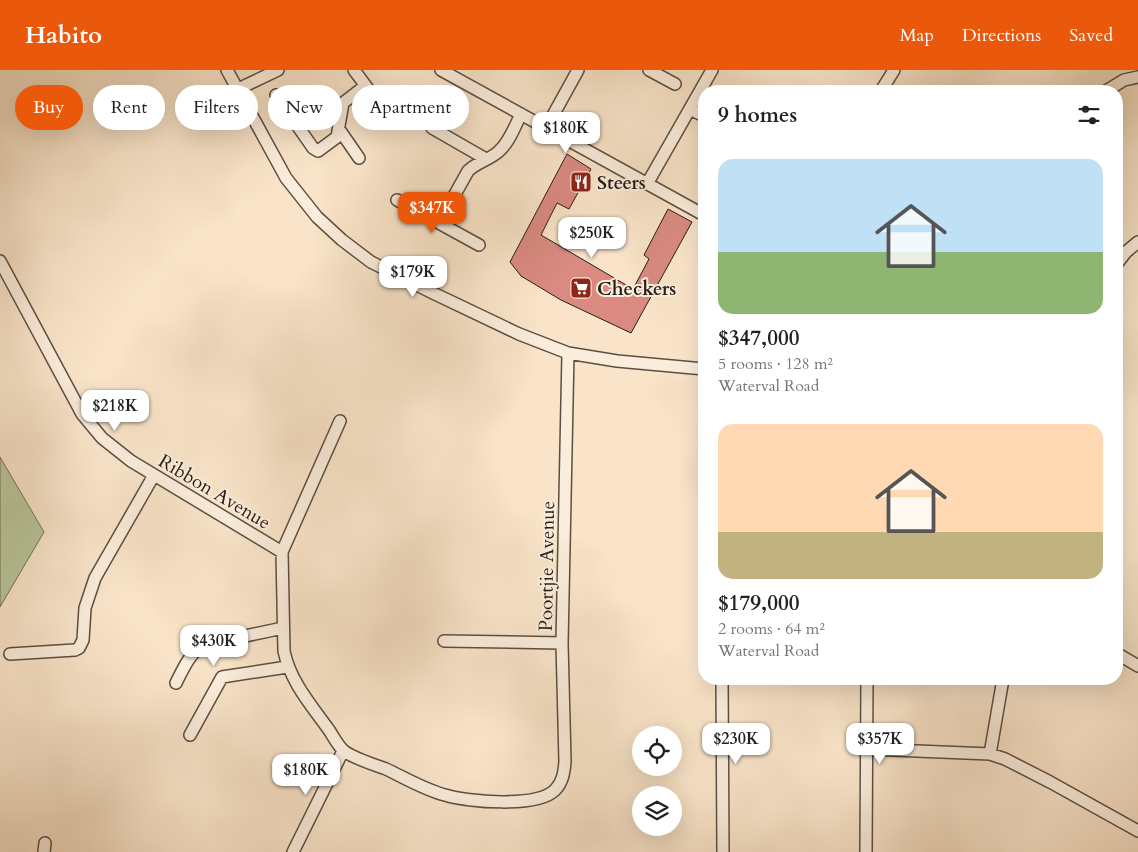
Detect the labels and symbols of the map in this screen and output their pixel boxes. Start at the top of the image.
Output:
pin: $180K [531,112,601,154]
restaurant icon: Steers [569,170,593,194]
place label: Steers [597,170,646,196]
pin: $347K [397,191,467,234]
pin: $250K [557,216,627,259]
pin: $179K [378,256,448,298]
supermarket icon: Checkers [569,276,593,300]
place label: Checkers [597,276,676,302]
pin: $218K [80,390,150,432]
street label: Ribbon Avenue [153,448,275,536]
street label: Poortjie Avenue [533,500,561,632]
pin: $430K [179,624,249,667]
pin: $230K [701,722,771,765]
pin: $357K [845,722,915,765]
pin: $180K [271,754,341,796]

